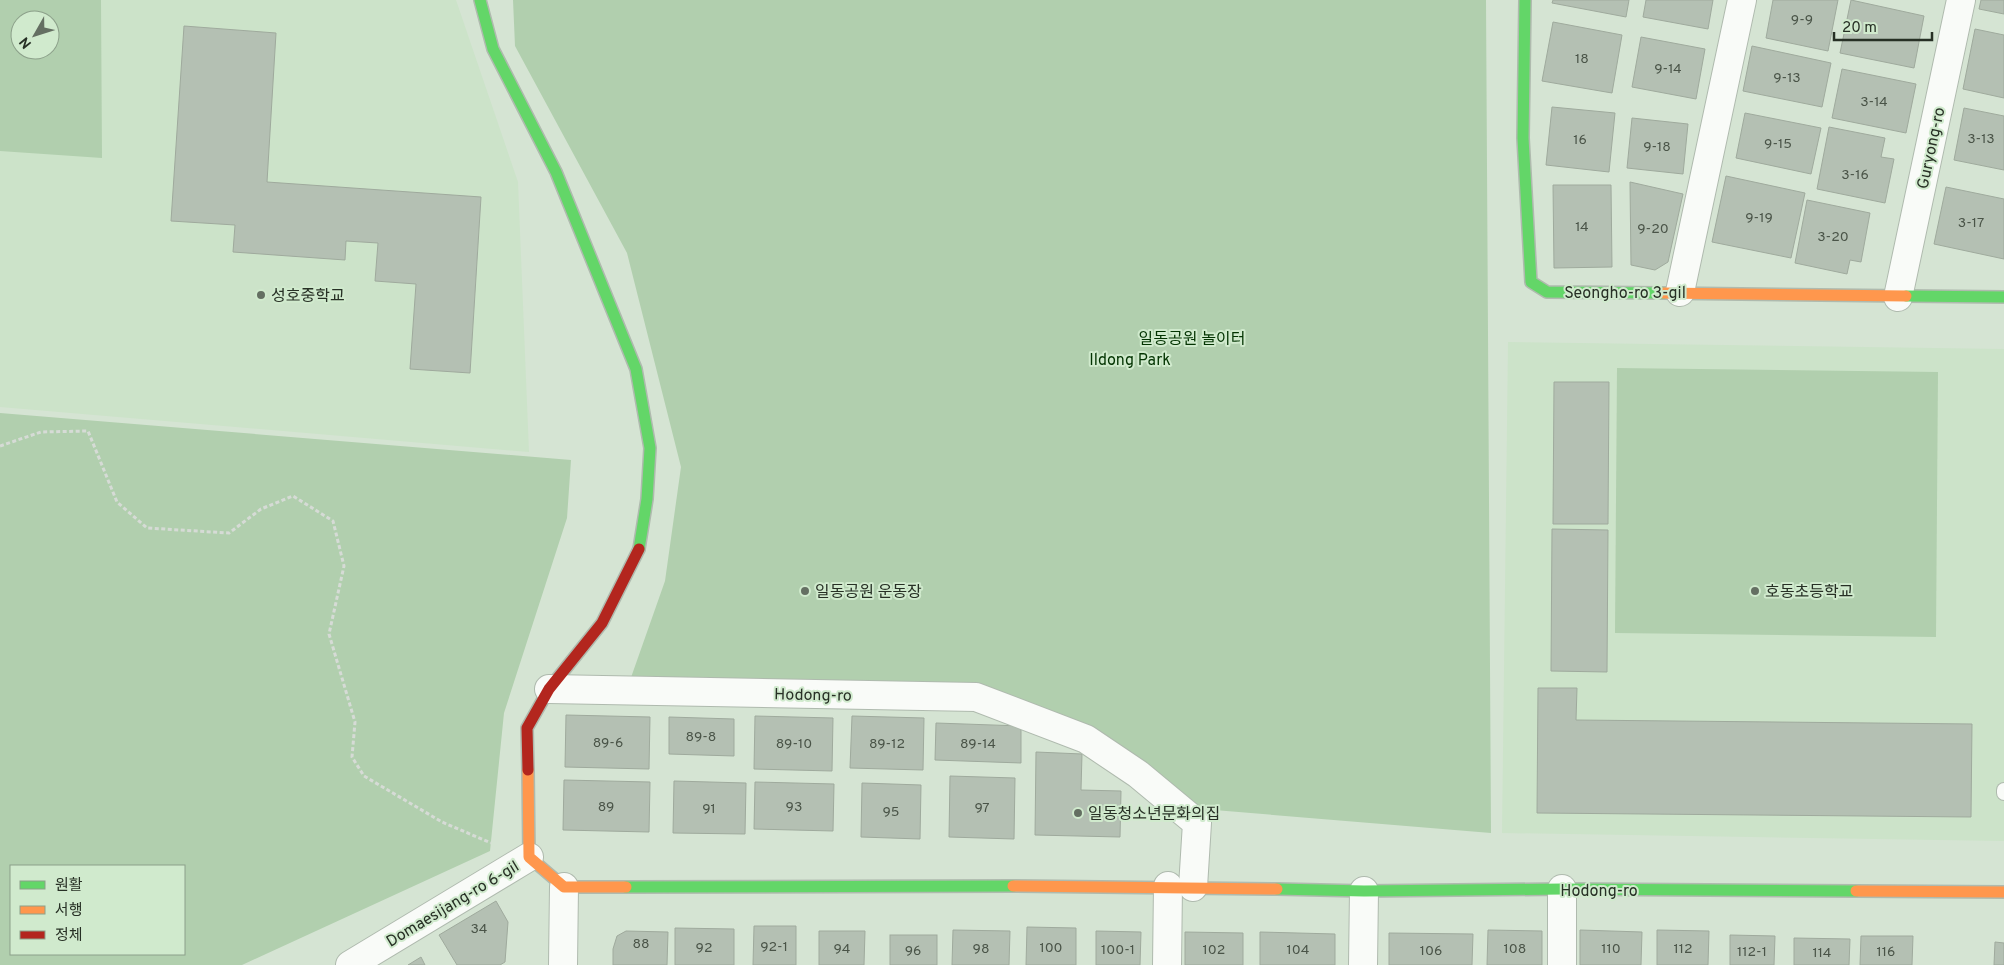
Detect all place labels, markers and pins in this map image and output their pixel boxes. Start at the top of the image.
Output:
place label: 성호중학교 [271,287,345,307]
marker: 성호중학교 [255,289,267,301]
place label: 일동공원 운동장 [815,583,922,603]
place label: 호동초등학교 [1765,583,1853,603]
marker: 일동공원 운동장 [799,585,811,597]
marker: 호동초등학교 [1749,585,1761,597]
place label: 일동청소년문화의집 [1088,805,1220,825]
marker: 일동청소년문화의집 [1072,807,1084,819]

